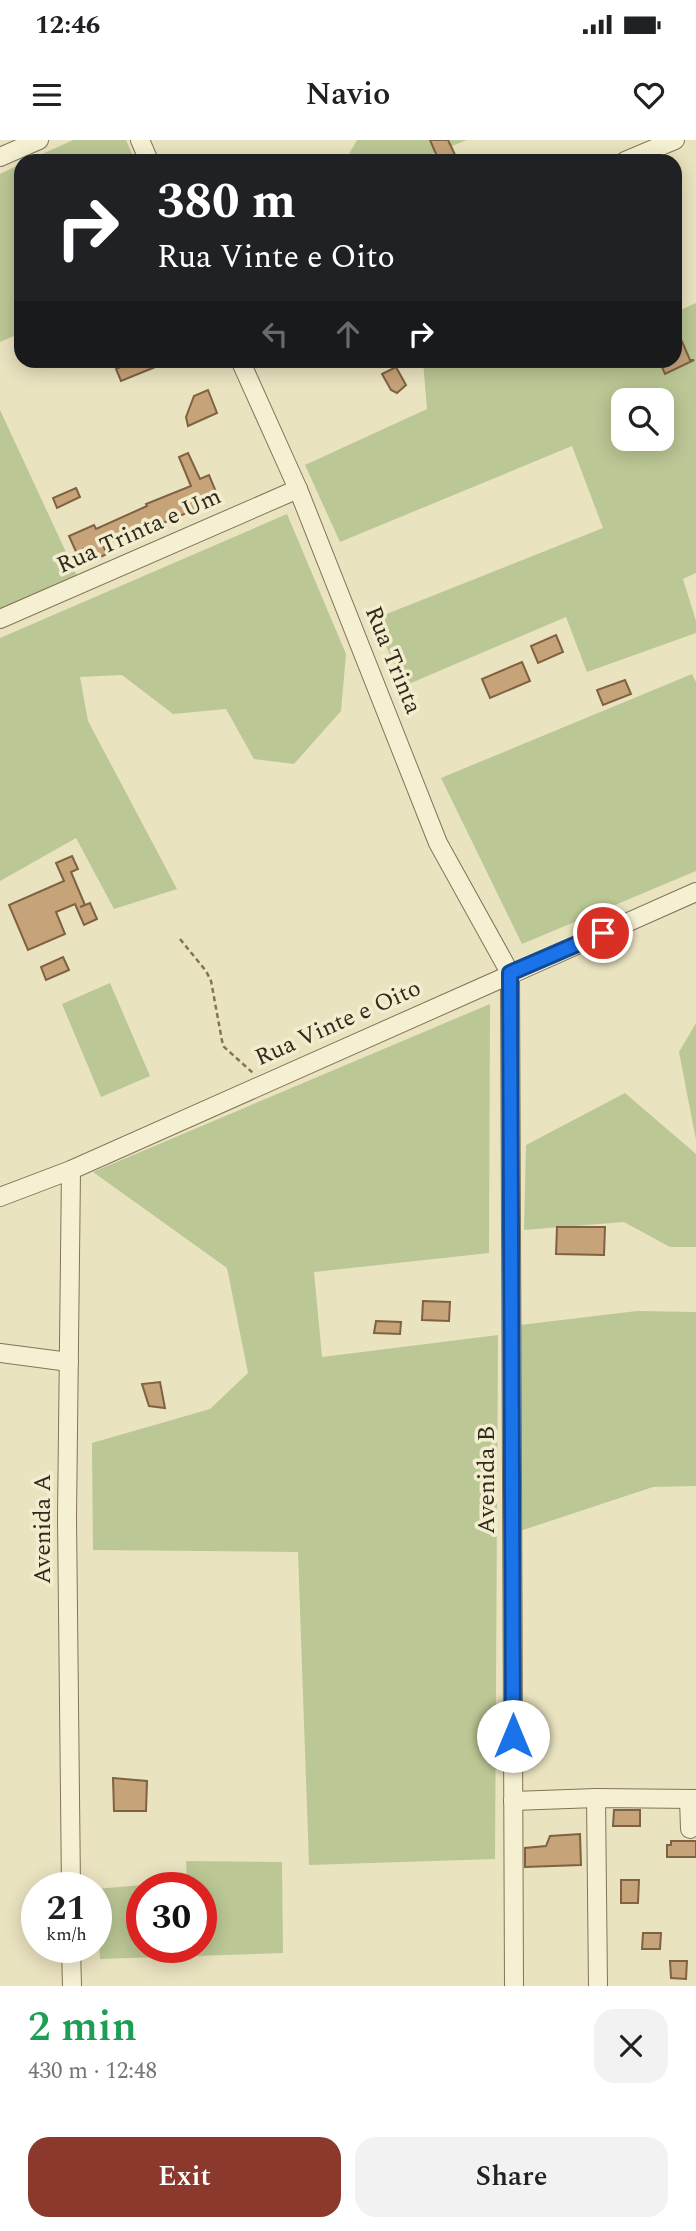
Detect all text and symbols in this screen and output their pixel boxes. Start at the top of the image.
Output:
text: 12:46 [35,5,100,45]
text: Navio [305,70,391,119]
icon: menu [28,76,66,114]
icon: heart [630,76,668,114]
text: 380 m [157,165,296,240]
icon: right [42,182,133,273]
text: Rua Vinte e Oito [157,233,395,282]
icon: left [256,315,294,353]
icon: ahead [329,315,367,353]
icon: right [402,315,440,353]
map controls [611,388,674,451]
button: search [611,388,674,451]
street label: Rua Trinta e Um [51,479,227,583]
street label: Rua Trinta [355,601,431,720]
pin [573,903,633,963]
icon: arrive [584,914,622,952]
street label: Rua Vinte e Oito [249,970,427,1076]
street label: Avenida B [469,1426,505,1534]
street label: Avenida A [25,1474,61,1584]
position arrow [476,1699,550,1773]
speed limit sign: 30 [126,1872,217,1963]
text: 21 [47,1882,86,1935]
text: km/h [46,1921,87,1948]
text: 2 min [28,1996,137,2059]
button: close [594,2009,668,2083]
text: 430 m · 12:48 [28,2054,157,2089]
button: Exit [28,2137,341,2217]
button: Share [355,2137,668,2217]

